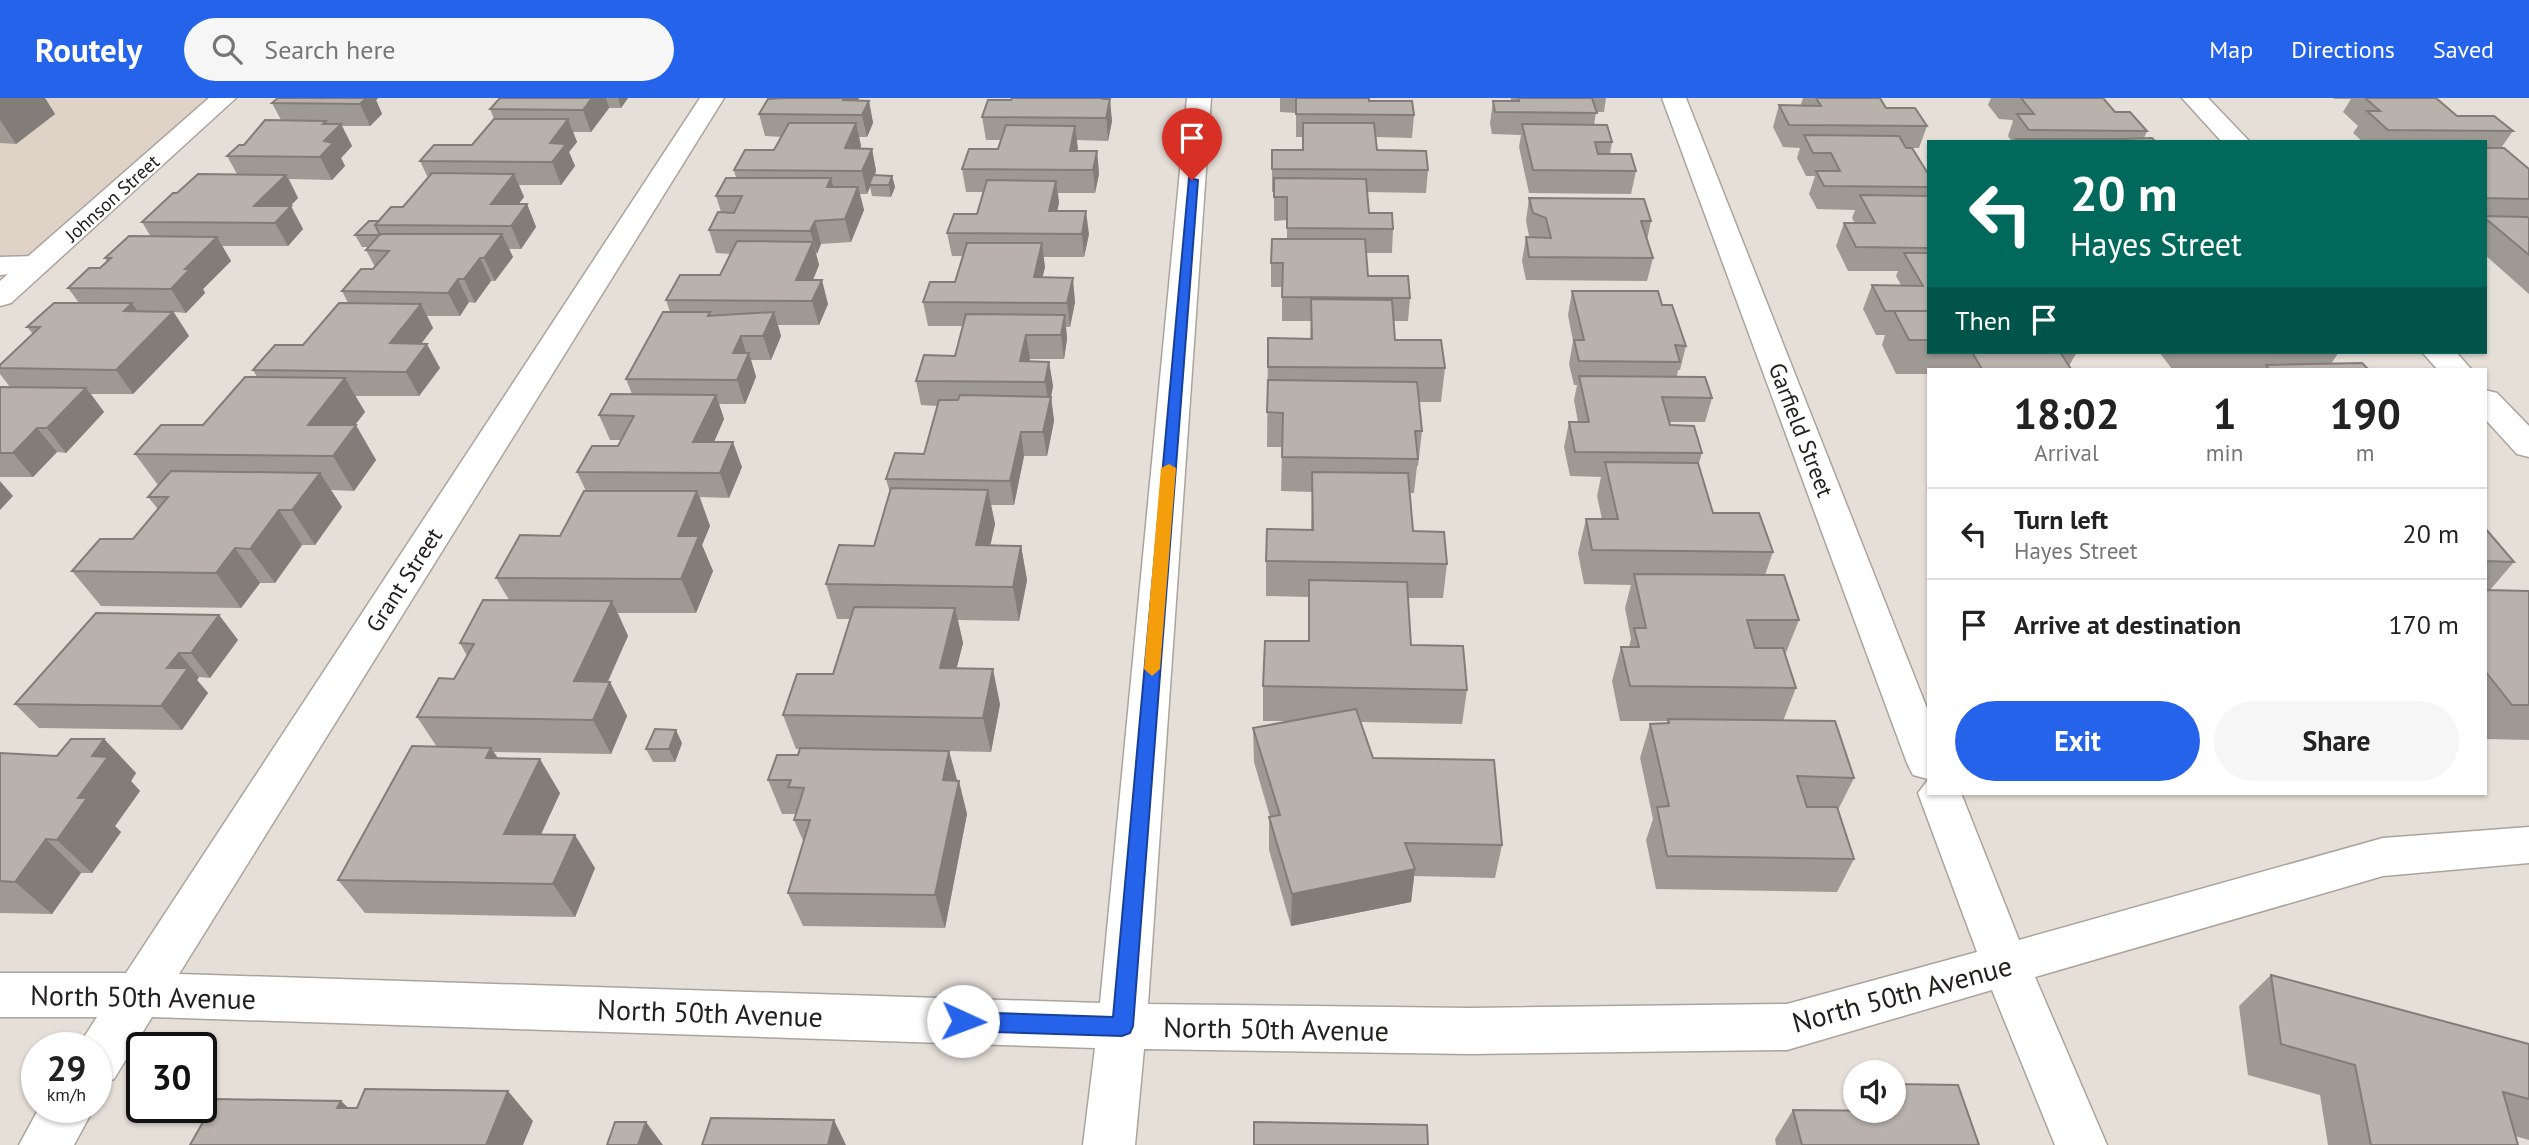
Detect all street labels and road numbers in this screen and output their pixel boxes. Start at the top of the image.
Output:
street label: Johnson Street [59,149,165,247]
street label: Garfield Street [1763,359,1840,501]
street label: Grant Street [359,522,448,637]
street label: North 50th Avenue [1788,946,2016,1041]
street label: North 50th Avenue [30,976,256,1017]
street label: North 50th Avenue [597,990,824,1035]
street label: North 50th Avenue [1163,1008,1389,1049]

